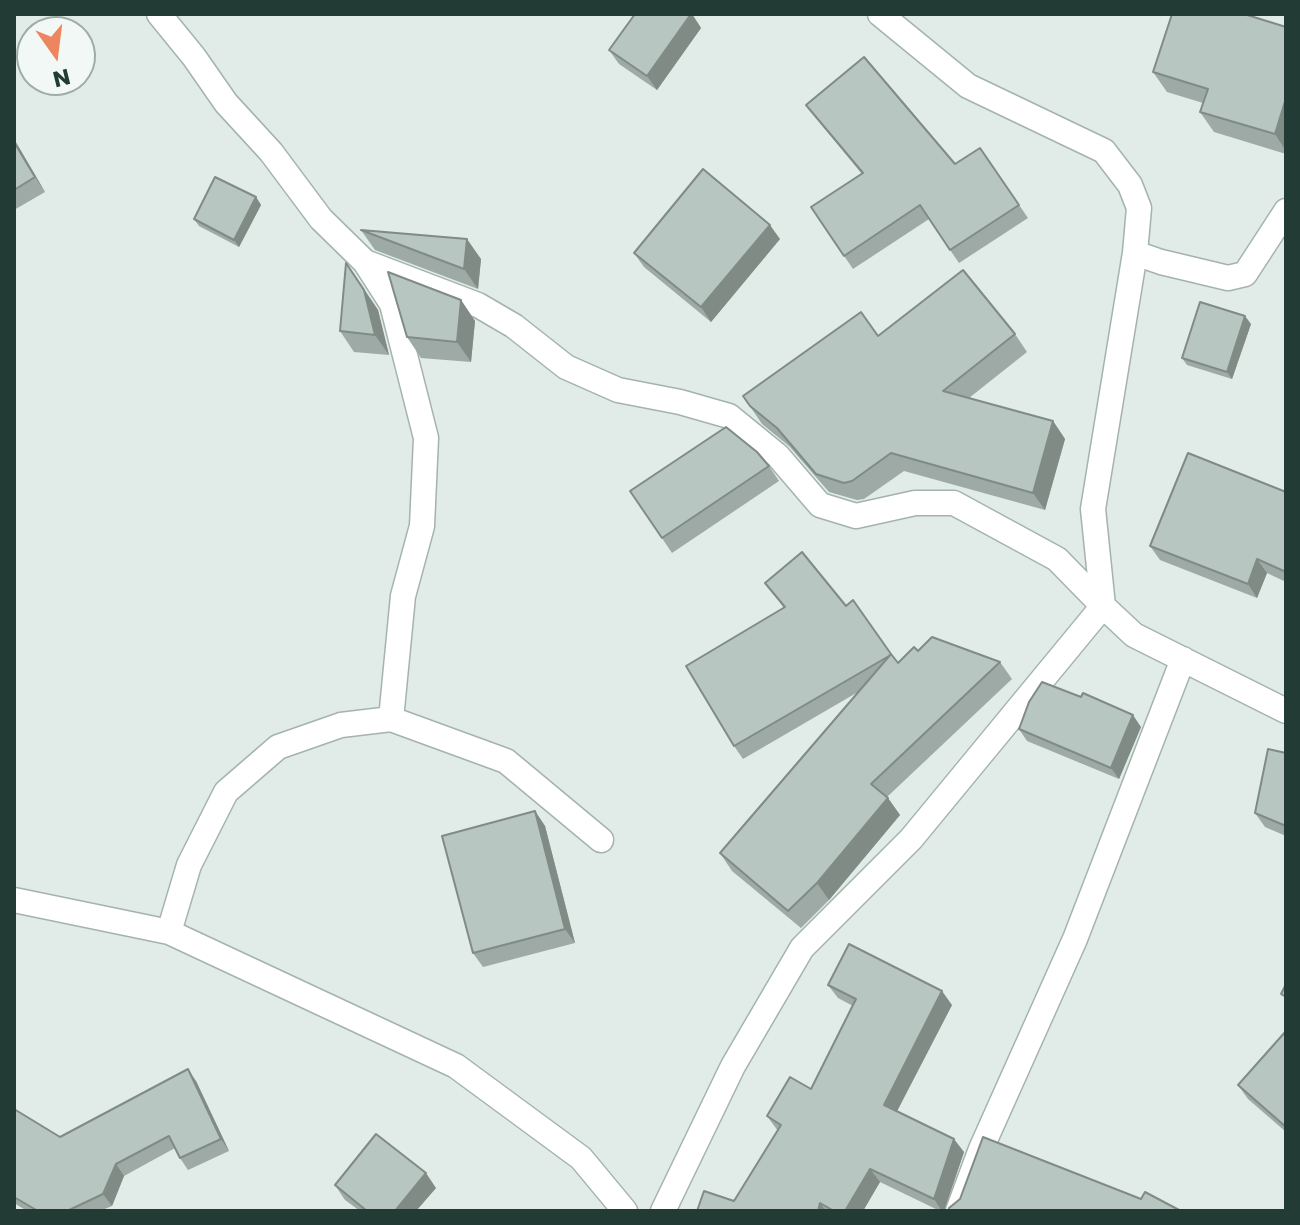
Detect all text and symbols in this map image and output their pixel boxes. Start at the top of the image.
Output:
north arrow [16,16,96,96]
text: N [50,61,73,95]

